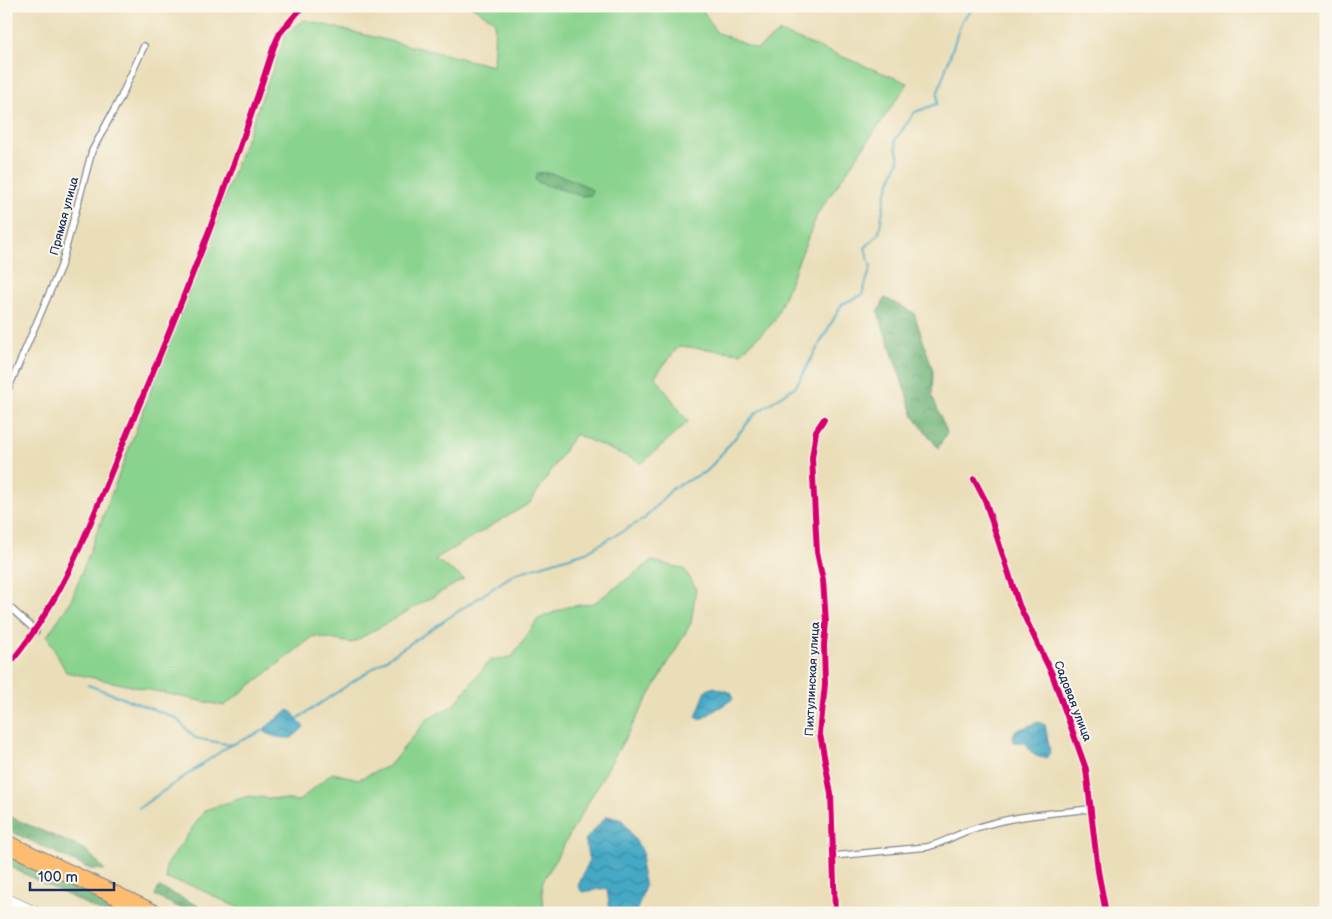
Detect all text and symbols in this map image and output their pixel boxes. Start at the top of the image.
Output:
street label: Прямая улица [47,175,82,257]
street label: Пихтулинская улица [802,621,823,737]
street label: Садовая улица [1050,659,1095,744]
scale bar [30,859,114,891]
text: 100 m [38,868,78,887]

